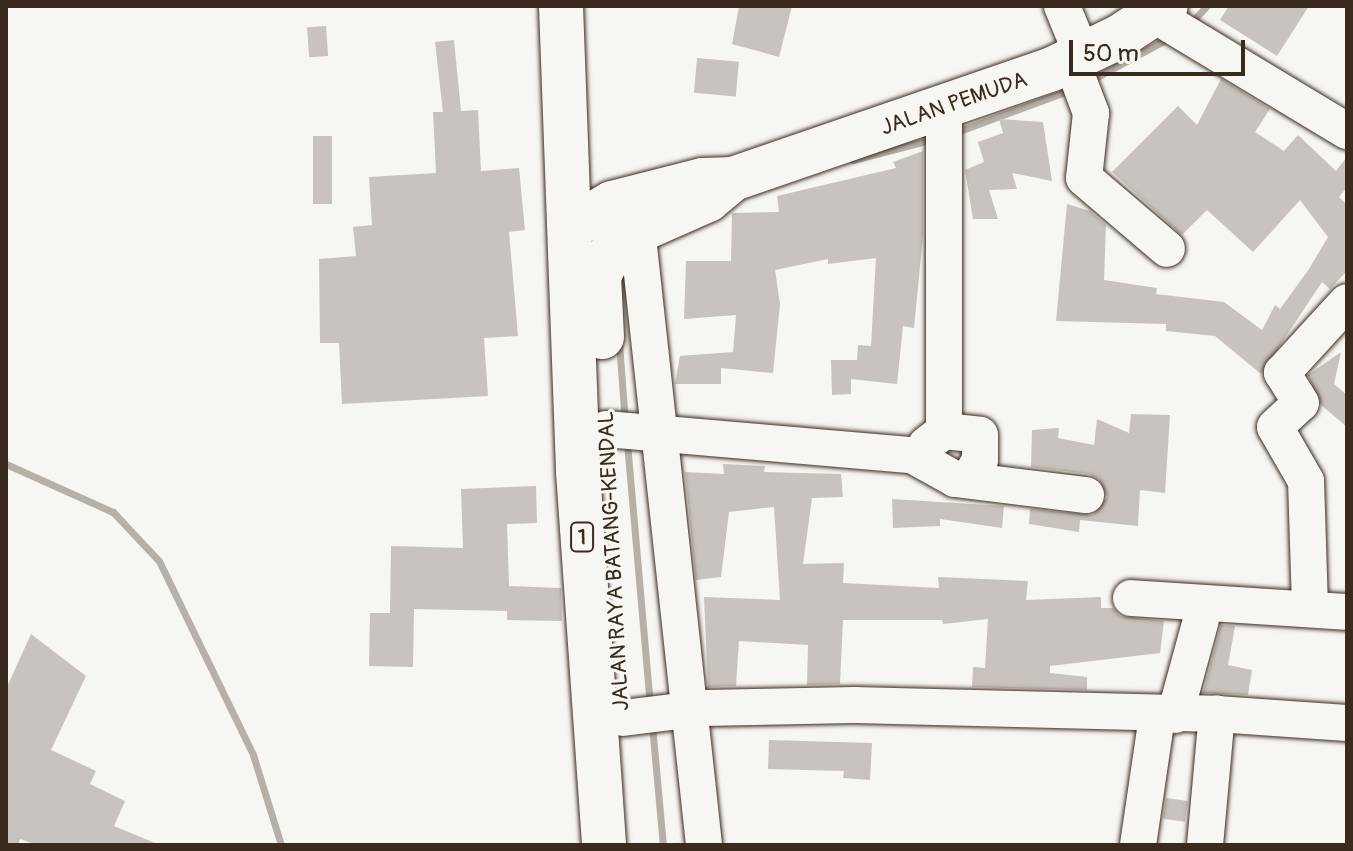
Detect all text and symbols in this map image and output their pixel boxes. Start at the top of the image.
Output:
scale bar [1073,24,1249,74]
text: 50 m [1083,39,1139,68]
street label: JALAN PEMUDA [877,67,1031,141]
street label: JALAN RAYA BATANG-KENDAL [593,410,635,712]
road number: 1 [570,521,594,553]

